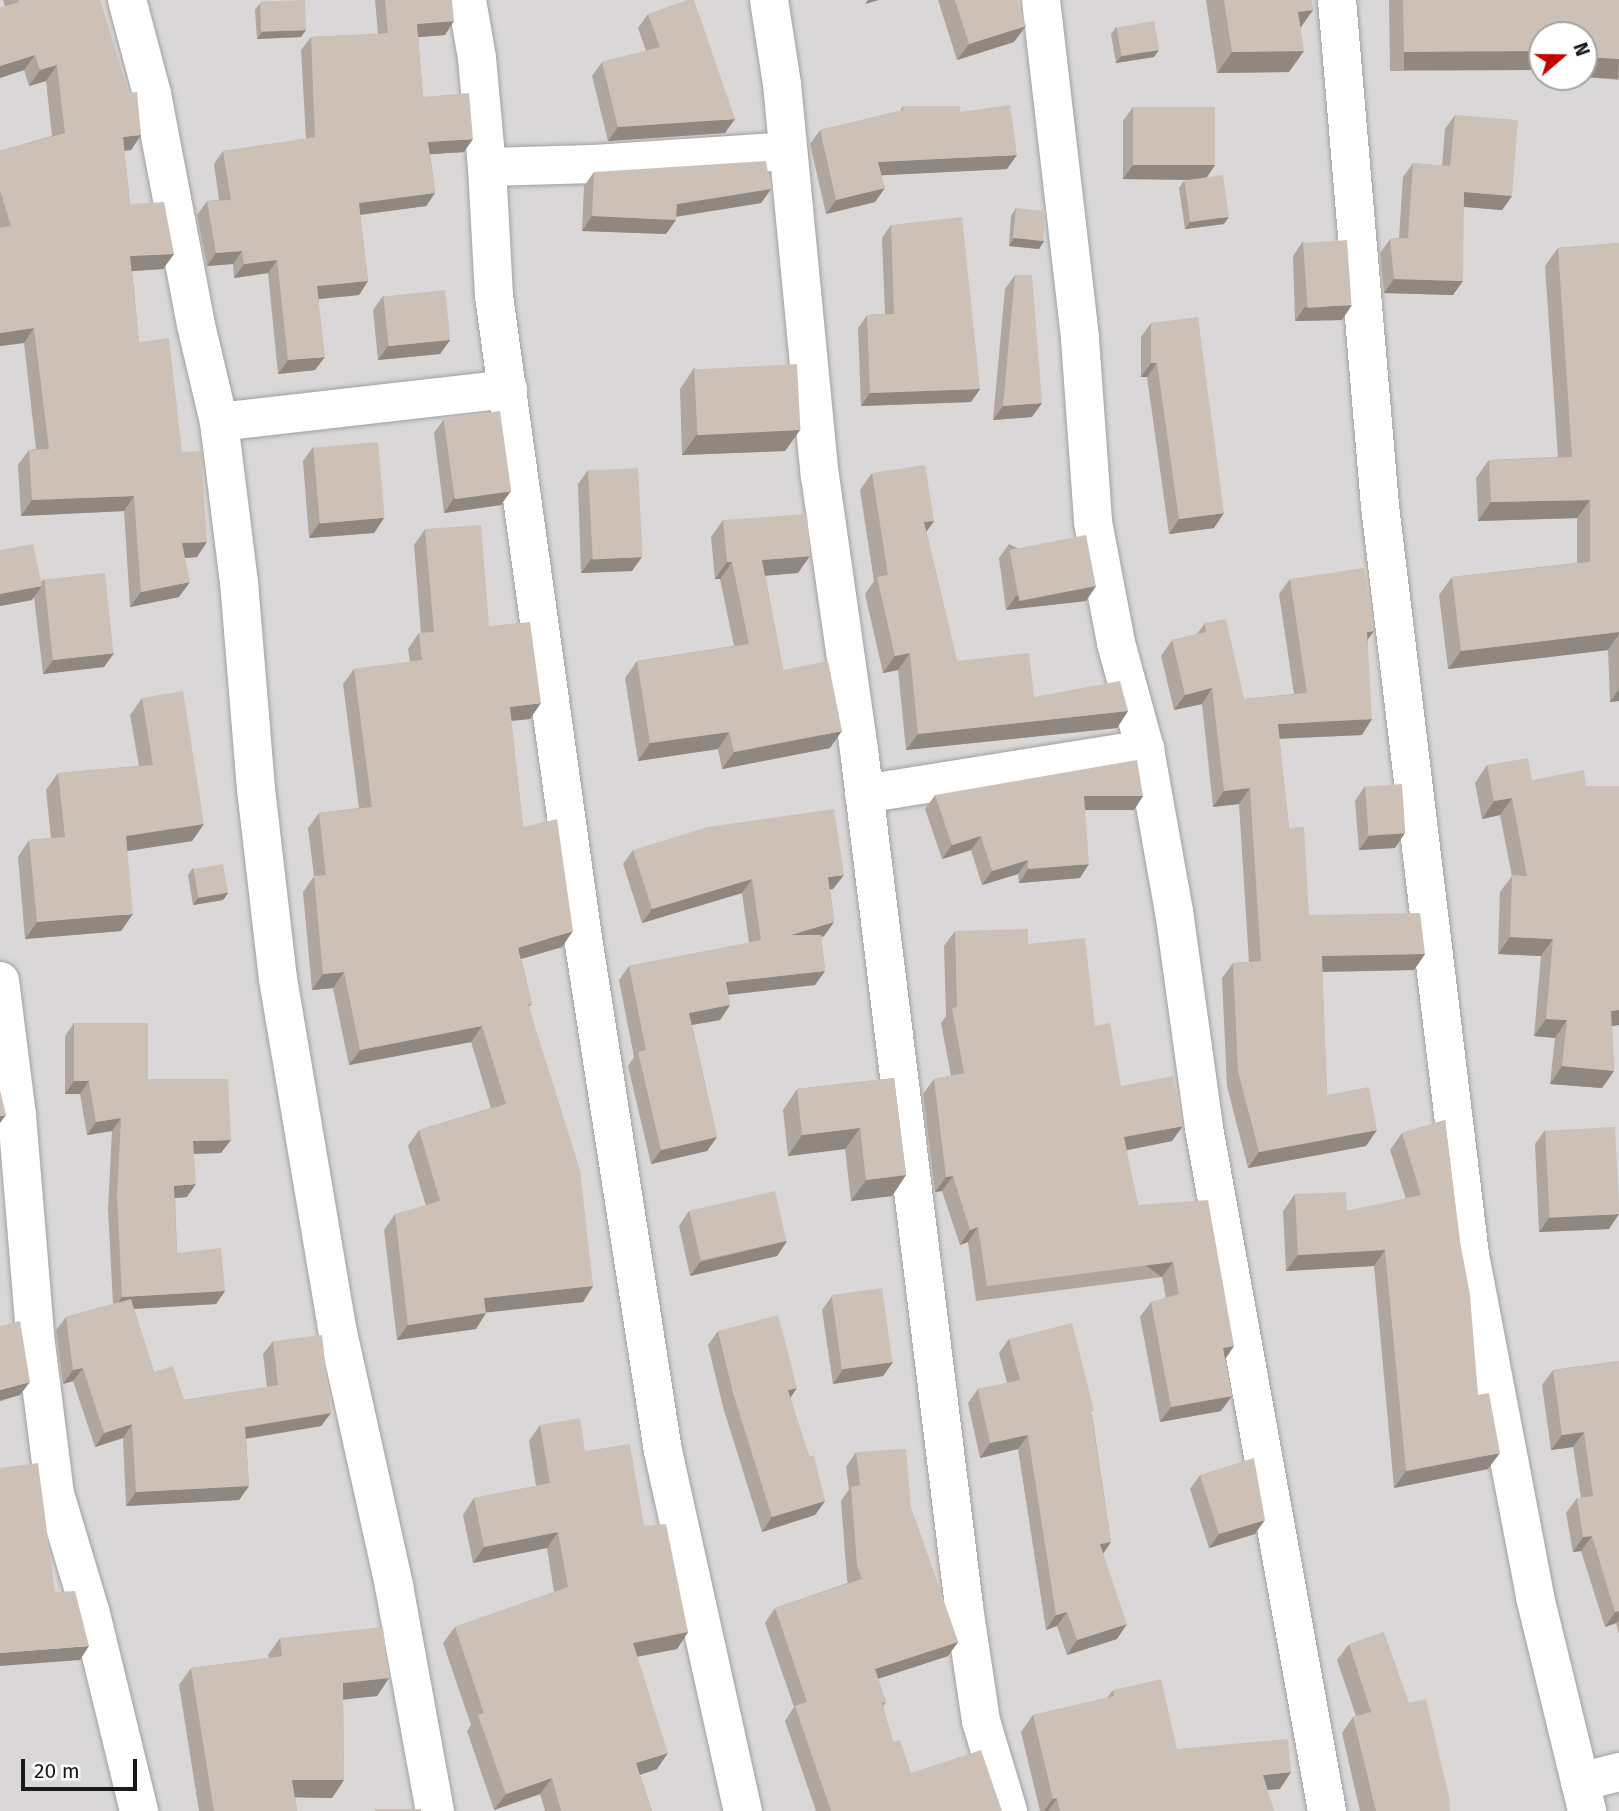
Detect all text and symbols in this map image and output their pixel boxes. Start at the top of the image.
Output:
north arrow [1528,21,1598,91]
text: N [1568,39,1594,59]
scale bar [24,1744,140,1788]
text: 20 m [34,1758,80,1784]

